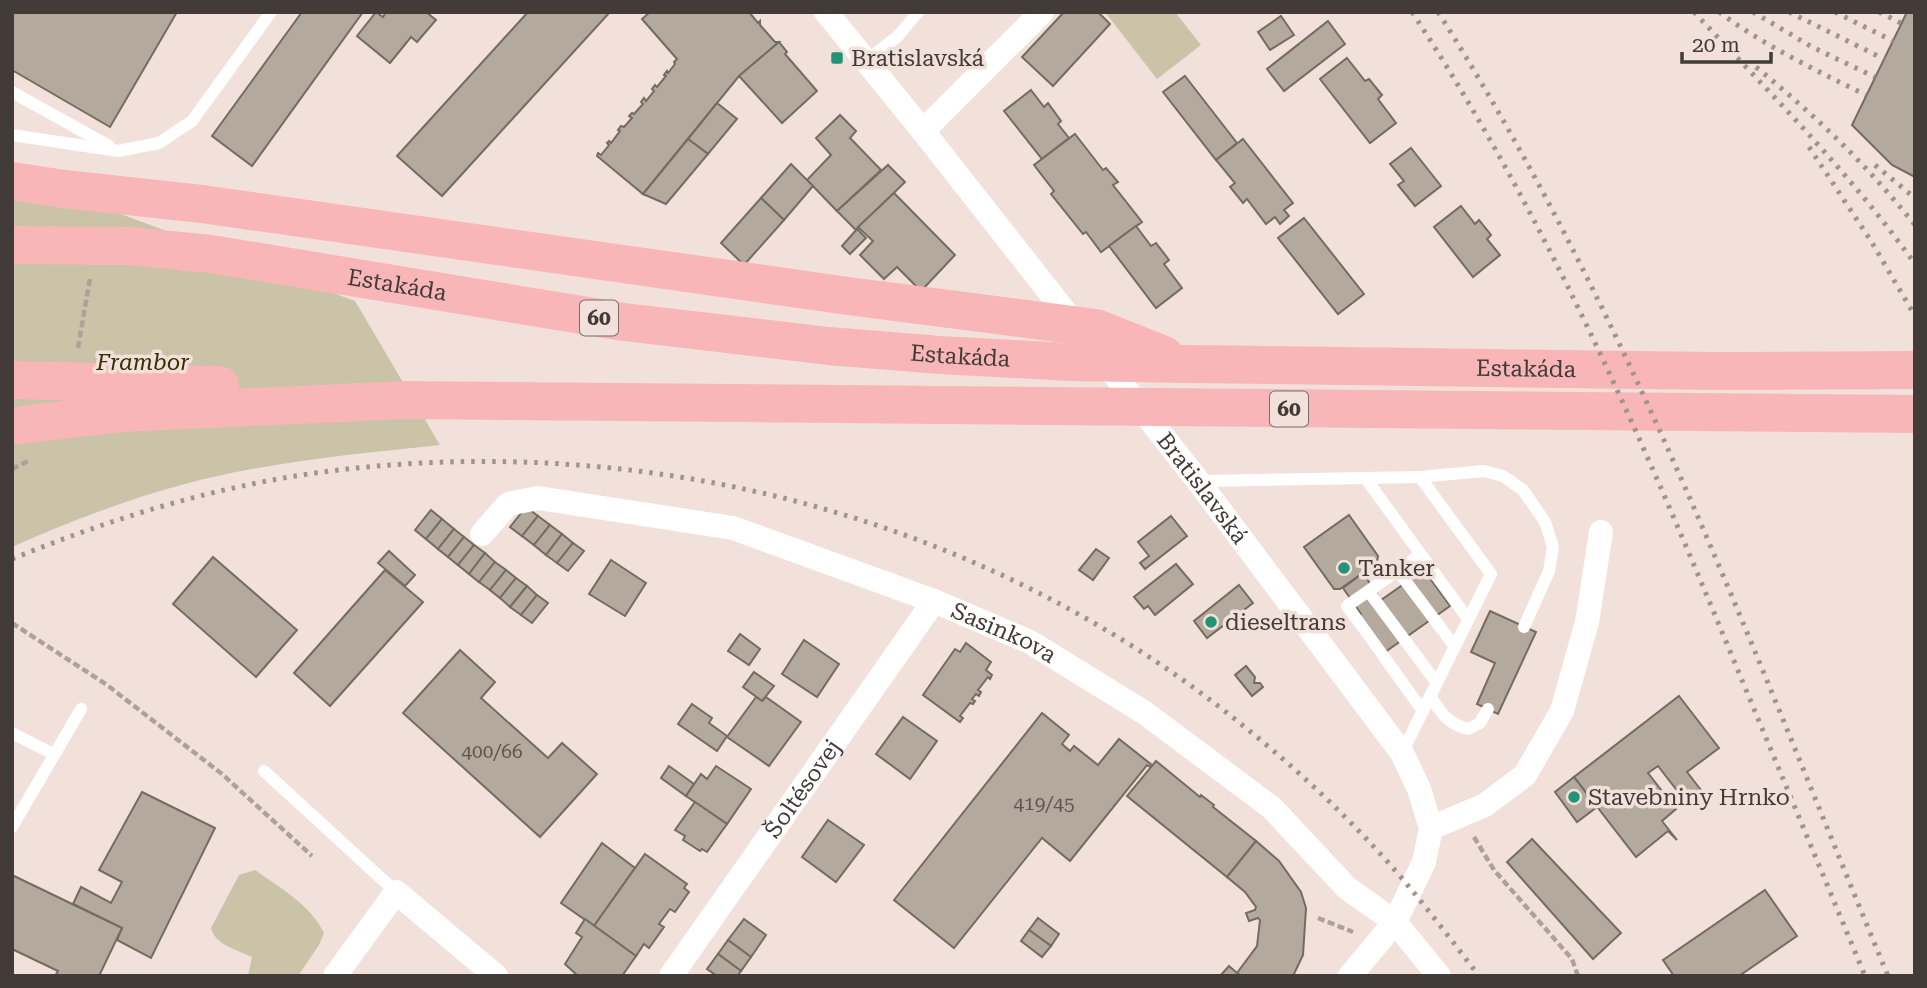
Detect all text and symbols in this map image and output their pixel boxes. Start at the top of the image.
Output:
scale bar [1682,21,1771,65]
text: 20 m [1692,33,1740,57]
place label: Bratislavská [851,45,985,72]
marker: Bratislavská [829,50,845,66]
street label: Estakáda [345,264,449,307]
road number: 60 [580,300,618,336]
street label: Estakáda [909,340,1011,373]
park label: Frambor [95,349,190,376]
street label: Estakáda [1476,355,1577,383]
road number: 60 [1270,392,1308,426]
street label: Bratislavská [1151,427,1254,550]
place label: Tanker [1358,555,1435,582]
marker: Tanker [1336,560,1352,576]
street label: Sasinkova [947,597,1062,669]
place label: dieseltrans [1225,609,1346,636]
marker: dieseltrans [1203,614,1219,630]
street label: Šoltésovej [759,734,847,843]
house number: 400/66 [461,740,523,763]
place label: Stavebniny Hrnko [1588,784,1790,811]
marker: Stavebniny Hrnko [1566,789,1582,805]
house number: 419/45 [1013,792,1075,815]

